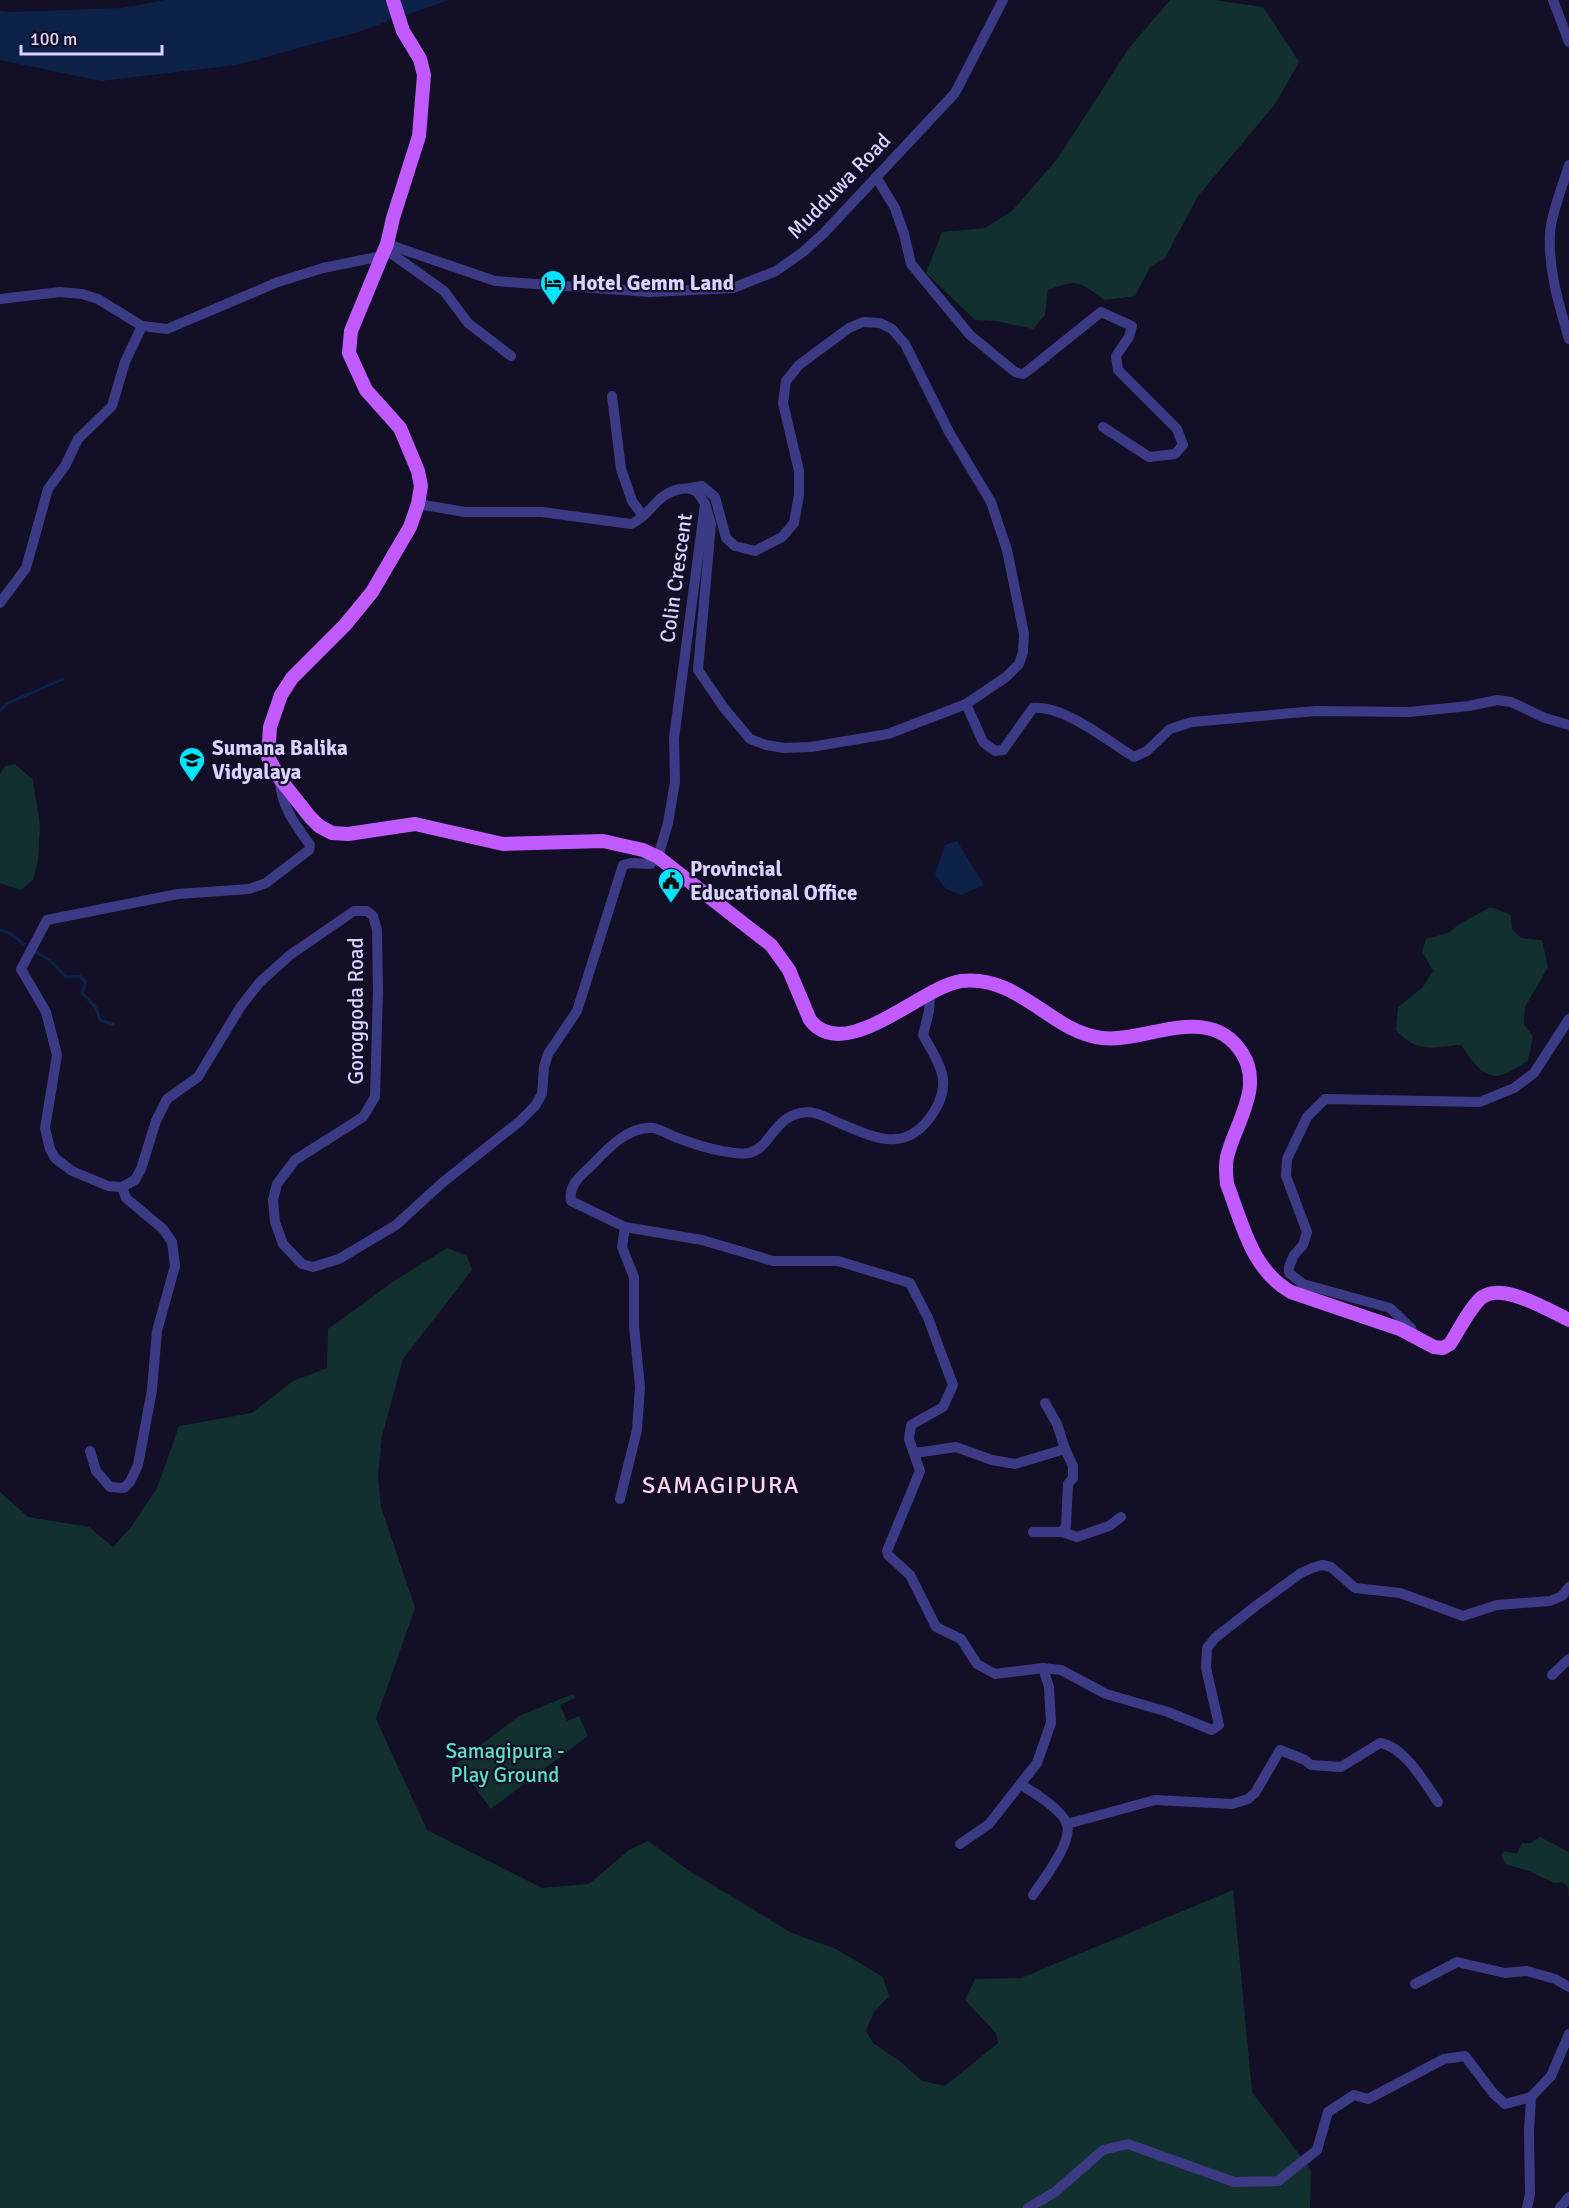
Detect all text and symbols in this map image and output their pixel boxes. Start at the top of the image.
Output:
scale bar [21,18,162,56]
text: 100 m [30,28,77,50]
street label: Mudduwa Road [782,128,896,244]
hotel icon: Hotel Gemm Land [538,268,568,306]
place label: Hotel Gemm Land [572,270,734,296]
street label: Colin Crescent [654,512,698,644]
place label: Sumana Balika Vidyalaya [212,735,348,785]
school or university icon: Sumana Balika Vidyalaya [177,745,207,783]
place label: Provincial Educational Office [690,856,857,906]
public building icon: Provincial Educational Office [656,866,686,904]
street label: Goroggoda Road [343,937,369,1085]
district label: SAMAGIPURA [642,1470,800,1500]
park label: Samagipura - Play Ground [445,1738,565,1788]

